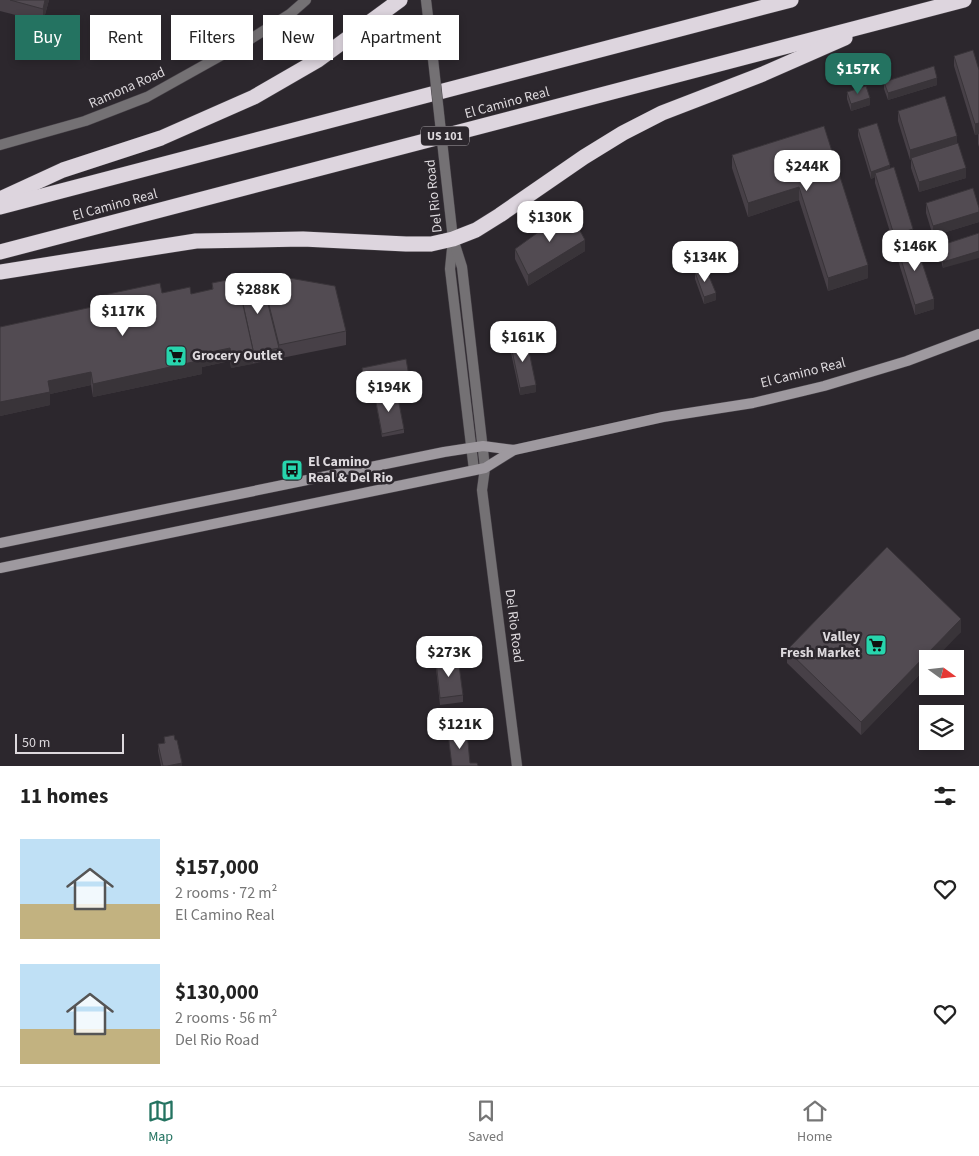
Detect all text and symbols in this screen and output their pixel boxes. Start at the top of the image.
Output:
chip: Buy [15,15,80,60]
chip: Rent [90,15,161,60]
chip: Filters [171,15,253,60]
chip: New [263,15,333,60]
chip: Apartment [343,15,459,60]
pin: $157K [823,52,893,95]
text: $157K [836,58,880,80]
street label: Ramona Road [86,62,168,114]
street label: El Camino Real [462,82,552,124]
road number: US 101 [421,126,469,146]
pin: $244K [772,150,842,192]
text: $244K [785,155,829,177]
street label: Del Rio Road [420,158,448,234]
street label: El Camino Real [70,184,160,226]
pin: $130K [515,200,585,243]
text: $130K [528,206,572,228]
pin: $146K [880,230,950,272]
text: $146K [893,235,937,257]
pin: $134K [670,240,740,283]
text: $134K [683,246,727,268]
pin: $288K [223,272,293,315]
text: $288K [236,278,280,300]
pin: $117K [88,294,158,337]
text: $117K [101,300,145,322]
pin: $161K [488,320,558,363]
text: $161K [501,326,545,348]
supermarket icon: Grocery Outlet [164,344,188,368]
place label: Grocery Outlet [192,346,283,366]
street label: El Camino Real [758,353,848,393]
pin: $194K [354,370,424,413]
text: $194K [367,376,411,398]
place label: El Camino Real & Del Rio [308,452,393,488]
bus stop icon: El Camino Real & Del Rio [280,458,304,482]
street label: Del Rio Road [500,588,528,664]
place label: Valley Fresh Market [780,627,861,663]
supermarket icon: Valley Fresh Market [864,633,888,657]
pin: $273K [414,636,484,678]
text: $273K [427,641,471,663]
north arrow [919,650,964,695]
map controls [919,650,964,750]
button: layers [919,705,964,750]
pin: $121K [425,708,495,750]
text: $121K [438,713,482,735]
scale bar [15,731,124,754]
text: 50 m [22,733,50,753]
text: 11 homes [20,781,108,811]
icon: filters [931,782,959,810]
text: $157,000 [175,852,259,882]
icon: home [60,859,120,919]
icon: heart [931,875,959,903]
text: 2 rooms · 72 m² [175,882,277,904]
text: El Camino Real [175,904,275,926]
text: $130,000 [175,977,259,1007]
icon: home [60,984,120,1044]
icon: heart [931,1000,959,1028]
text: 2 rooms · 56 m² [175,1007,277,1029]
text: Del Rio Road [175,1029,259,1051]
tab: Map [147,1097,175,1147]
tab: Saved [468,1097,504,1147]
tab: Home [797,1097,832,1147]

